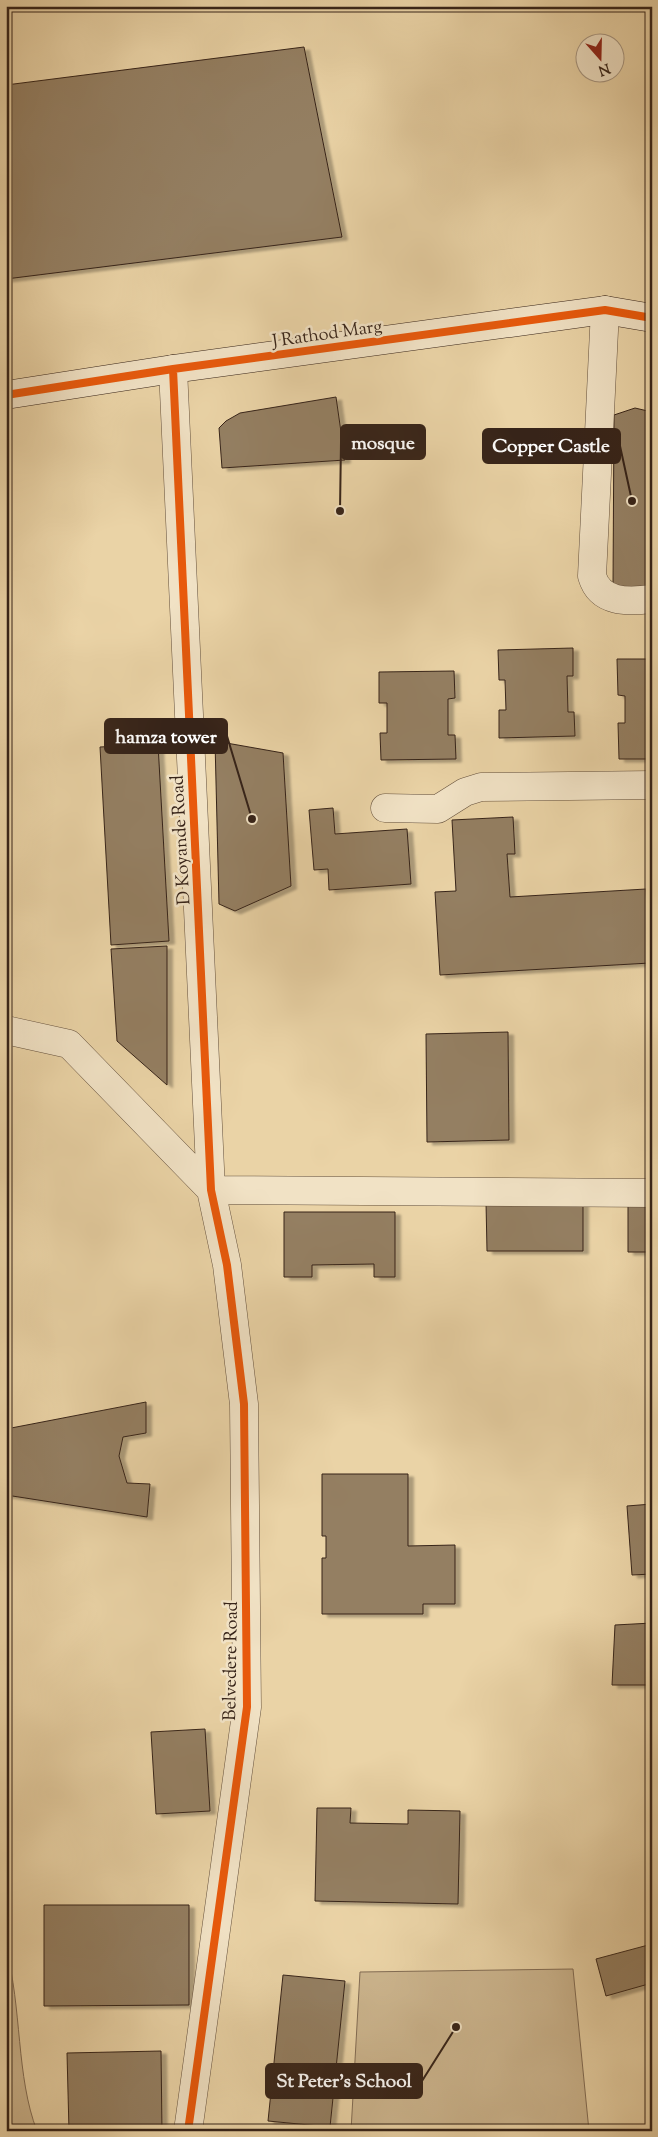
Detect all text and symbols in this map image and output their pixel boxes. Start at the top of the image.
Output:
north arrow [576,32,626,82]
text: N [595,57,612,80]
street label: J Rathod Marg [270,314,384,356]
callout: mosque [341,425,425,459]
callout: Copper Castle [483,429,620,463]
text: mosque [351,431,415,458]
text: Copper Castle [492,434,610,461]
callout: hamza tower [105,719,227,753]
text: hamza tower [115,725,218,752]
street label: D Koyande Road [166,774,198,906]
street label: Belvedere Road [218,1601,246,1721]
callout: St Peter's School [266,2064,422,2098]
text: St Peter's School [276,2069,413,2096]

